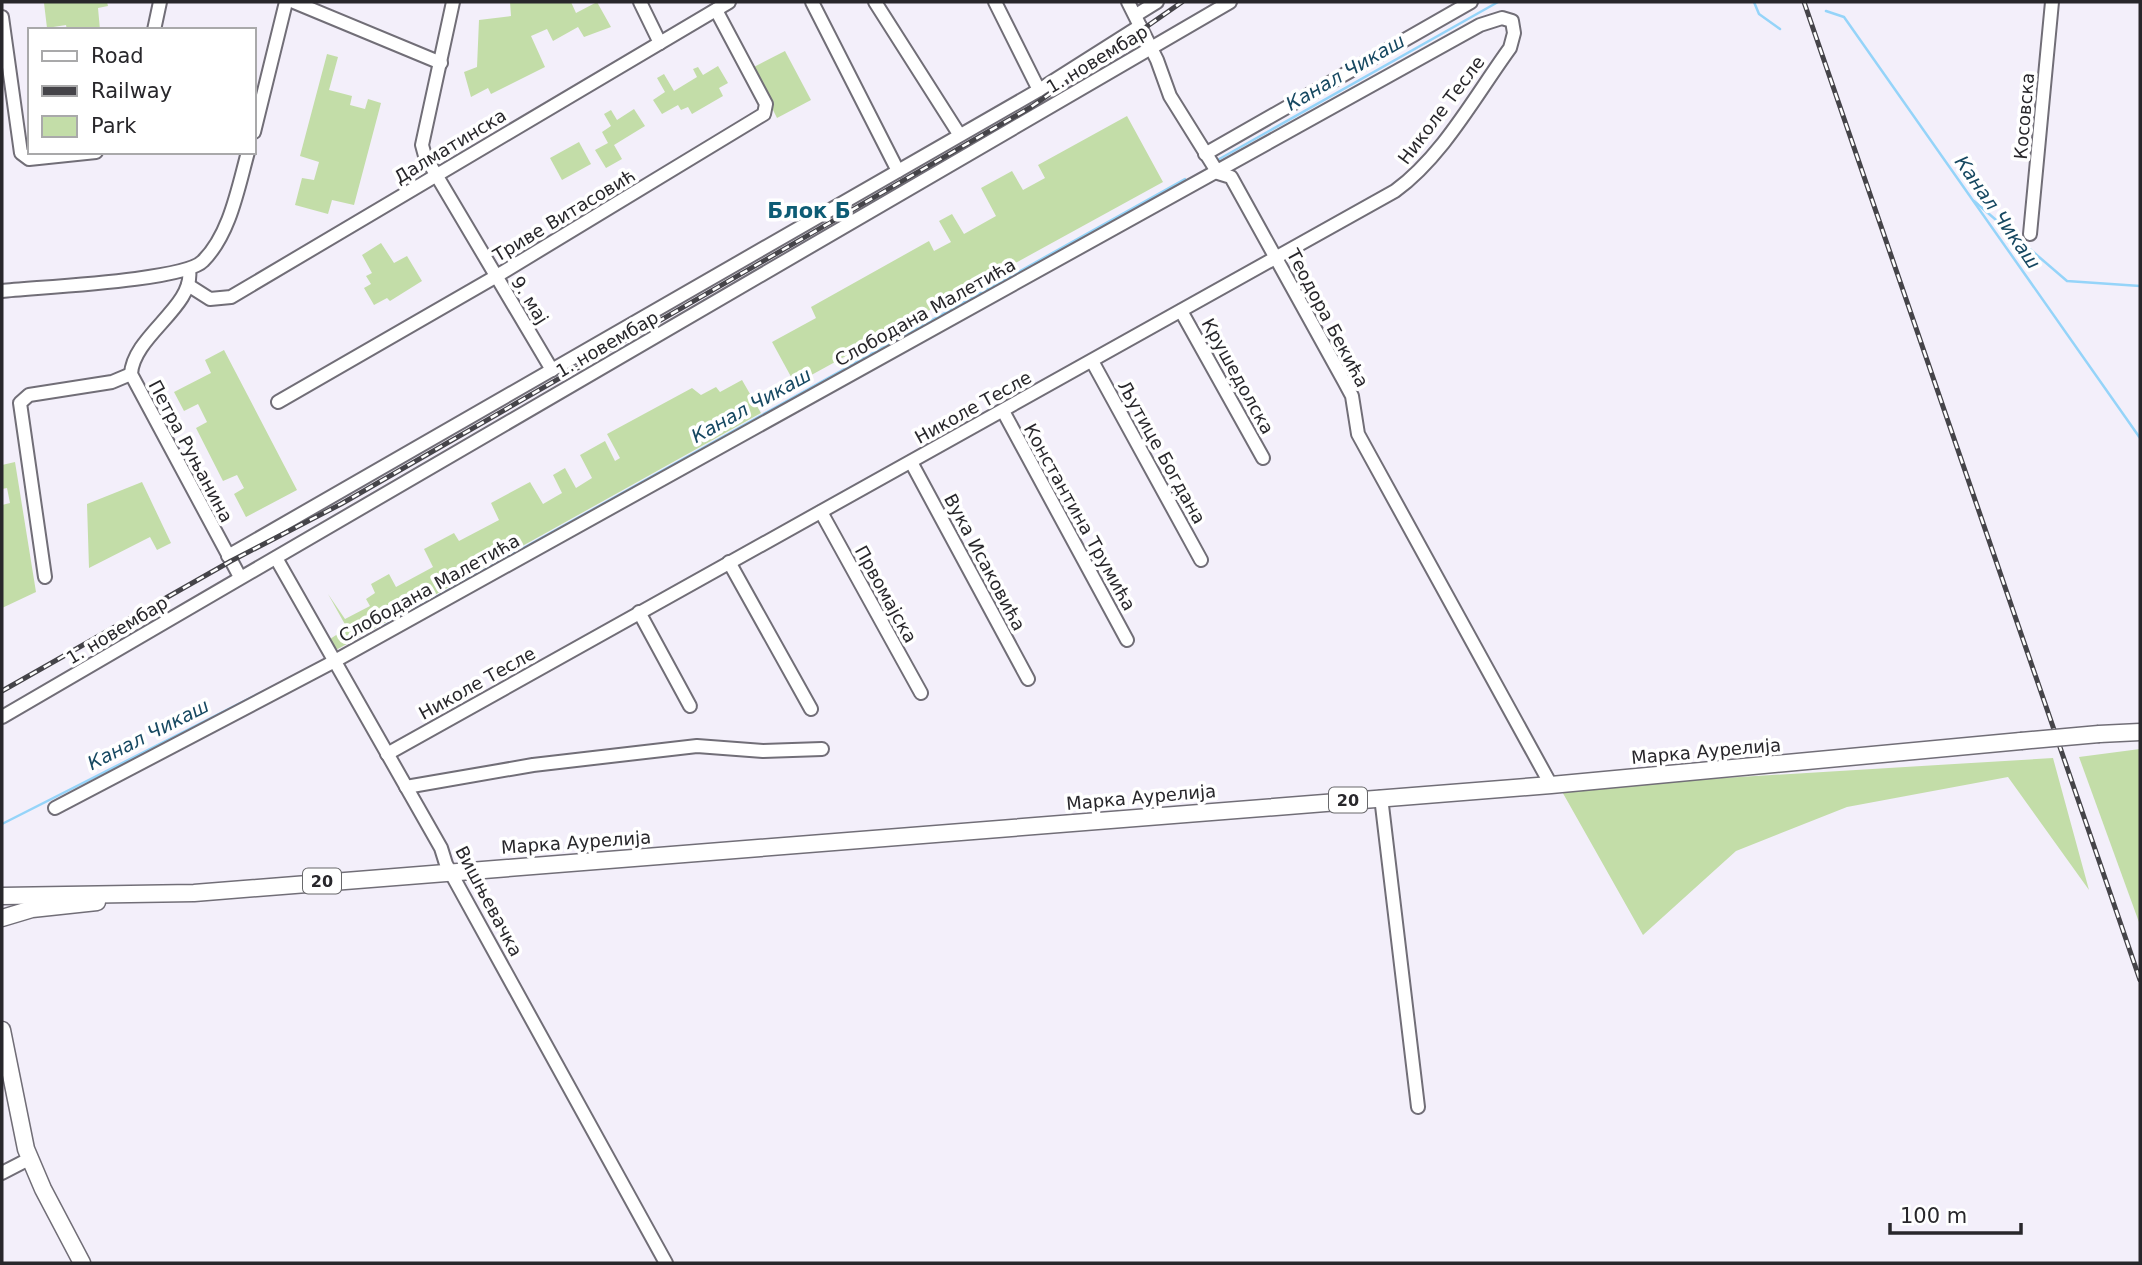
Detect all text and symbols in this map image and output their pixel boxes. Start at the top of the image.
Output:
street label: 1. новембар [1043,21,1151,97]
legend [28,28,256,154]
water label: Канал Чикаш [1282,29,1408,115]
text: Road [91,44,144,68]
street label: Николе Тесле [1394,52,1488,168]
street label: Косовска [2010,72,2038,160]
text: Railway [91,79,172,103]
street label: Далматинска [390,104,510,188]
text: Park [91,114,137,138]
water label: Канал Чикаш [1951,151,2045,273]
street label: Триве Витасовић [488,164,639,266]
district label: Блок Б [767,199,851,223]
street label: Теодора Бекића [1282,244,1373,391]
street label: Слободана Малетића [831,254,1019,370]
street label: 9. мај [507,272,553,328]
street label: 1. новембар [552,306,662,382]
street label: Крушедолска [1198,314,1278,438]
water label: Канал Чикаш [687,363,815,447]
street label: Николе Тесле [911,366,1035,448]
street label: Петра Руњанина [145,376,237,526]
street label: Љутице Богдана [1114,377,1210,527]
street label: Константина Трумића [1020,420,1140,614]
street label: Вука Исаковића [940,490,1030,634]
street label: Слободана Малетића [335,530,523,646]
street label: Првомајска [851,542,921,646]
street label: 1. новембар [63,592,171,668]
street label: Николе Тесле [415,642,539,724]
water label: Канал Чикаш [84,694,212,774]
street label: Марка Аурелија [1630,734,1782,768]
street label: Марка Аурелија [1065,780,1217,814]
road number: 20 [1329,788,1367,813]
street label: Марка Аурелија [500,826,652,858]
street label: Вишњевачка [451,842,527,960]
road number: 20 [303,868,341,894]
scale bar [1890,1192,2021,1236]
text: 100 m [1900,1204,1967,1228]

